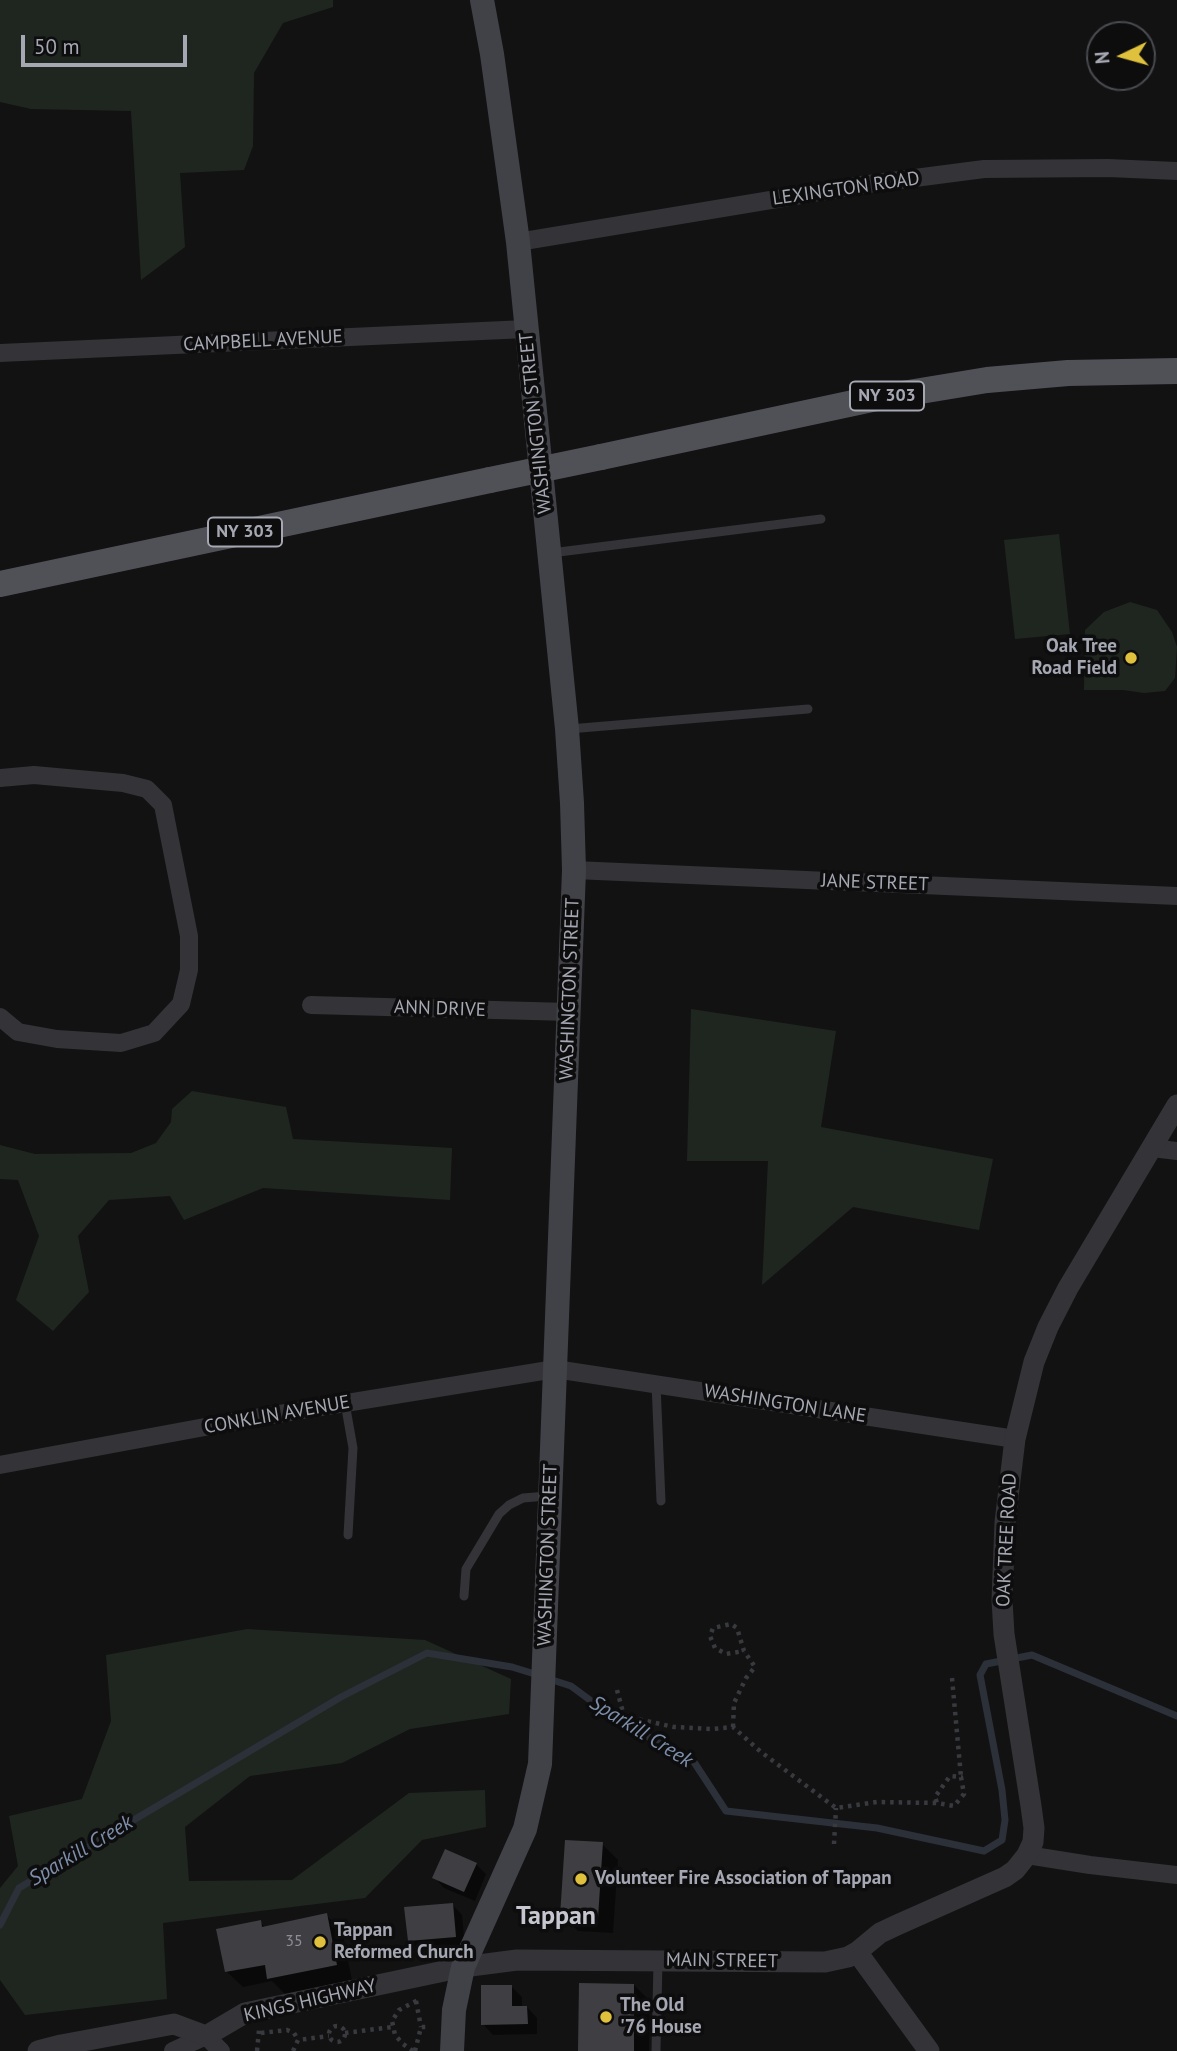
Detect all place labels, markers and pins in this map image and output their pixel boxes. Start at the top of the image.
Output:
place label: Oak Tree Road Field [1032,636,1117,680]
marker: Oak Tree Road Field [1123,650,1139,666]
place label: Volunteer Fire Association of Tappan [595,1868,892,1890]
marker: Volunteer Fire Association of Tappan [573,1871,589,1887]
place label: Tappan Reformed Church [334,1920,473,1964]
marker: Tappan Reformed Church [312,1934,328,1950]
place label: The Old '76 House [620,1995,702,2039]
marker: The Old '76 House [598,2009,614,2025]

